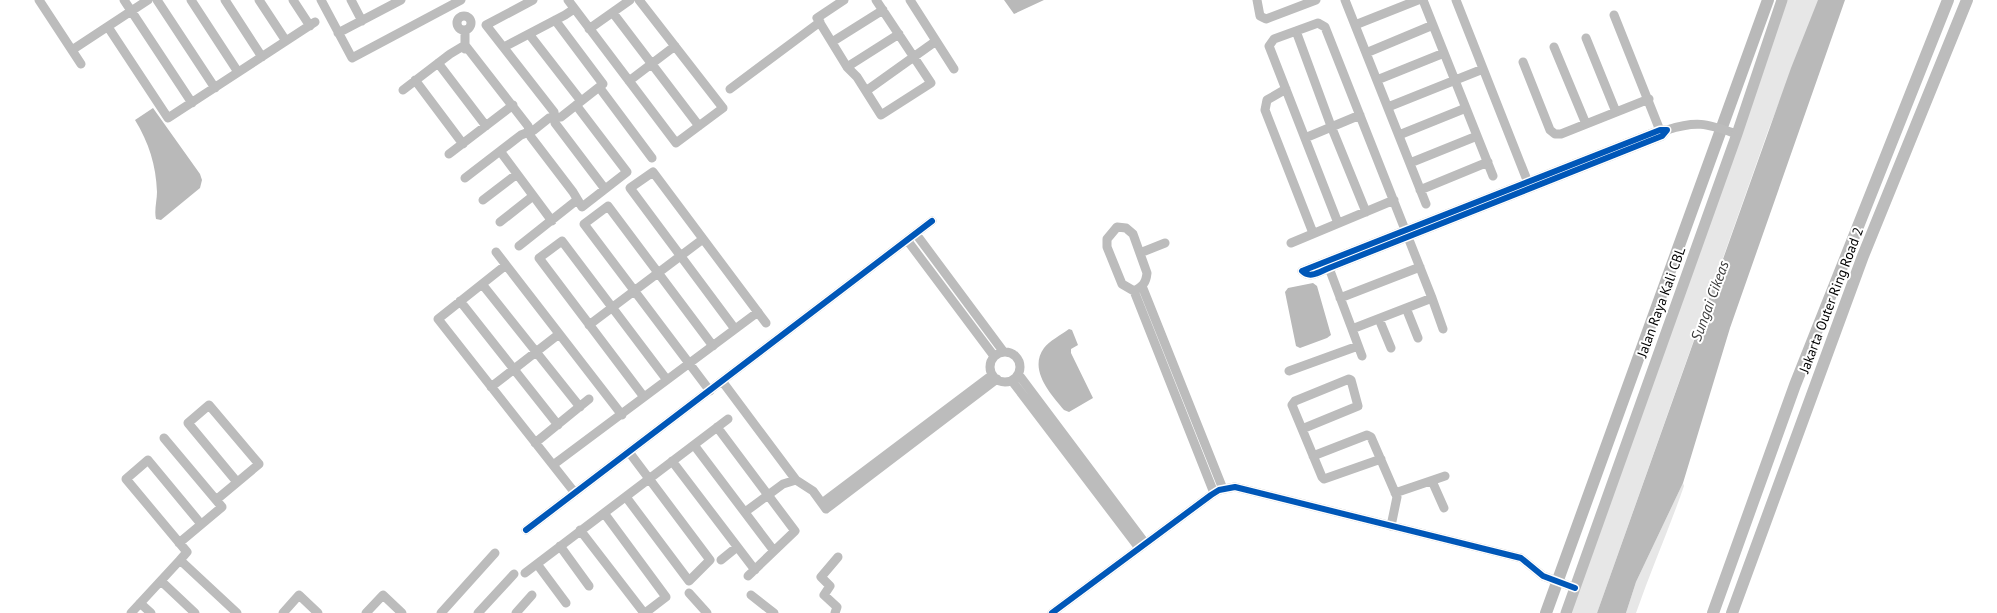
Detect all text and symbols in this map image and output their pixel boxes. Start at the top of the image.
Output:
street label: Jakarta Outer Ring Road 2 [1795,225,1867,376]
street label: Jalan Raya Kali CBL [1632,244,1689,360]
water label: Sungai Cikeas [1686,258,1733,344]

